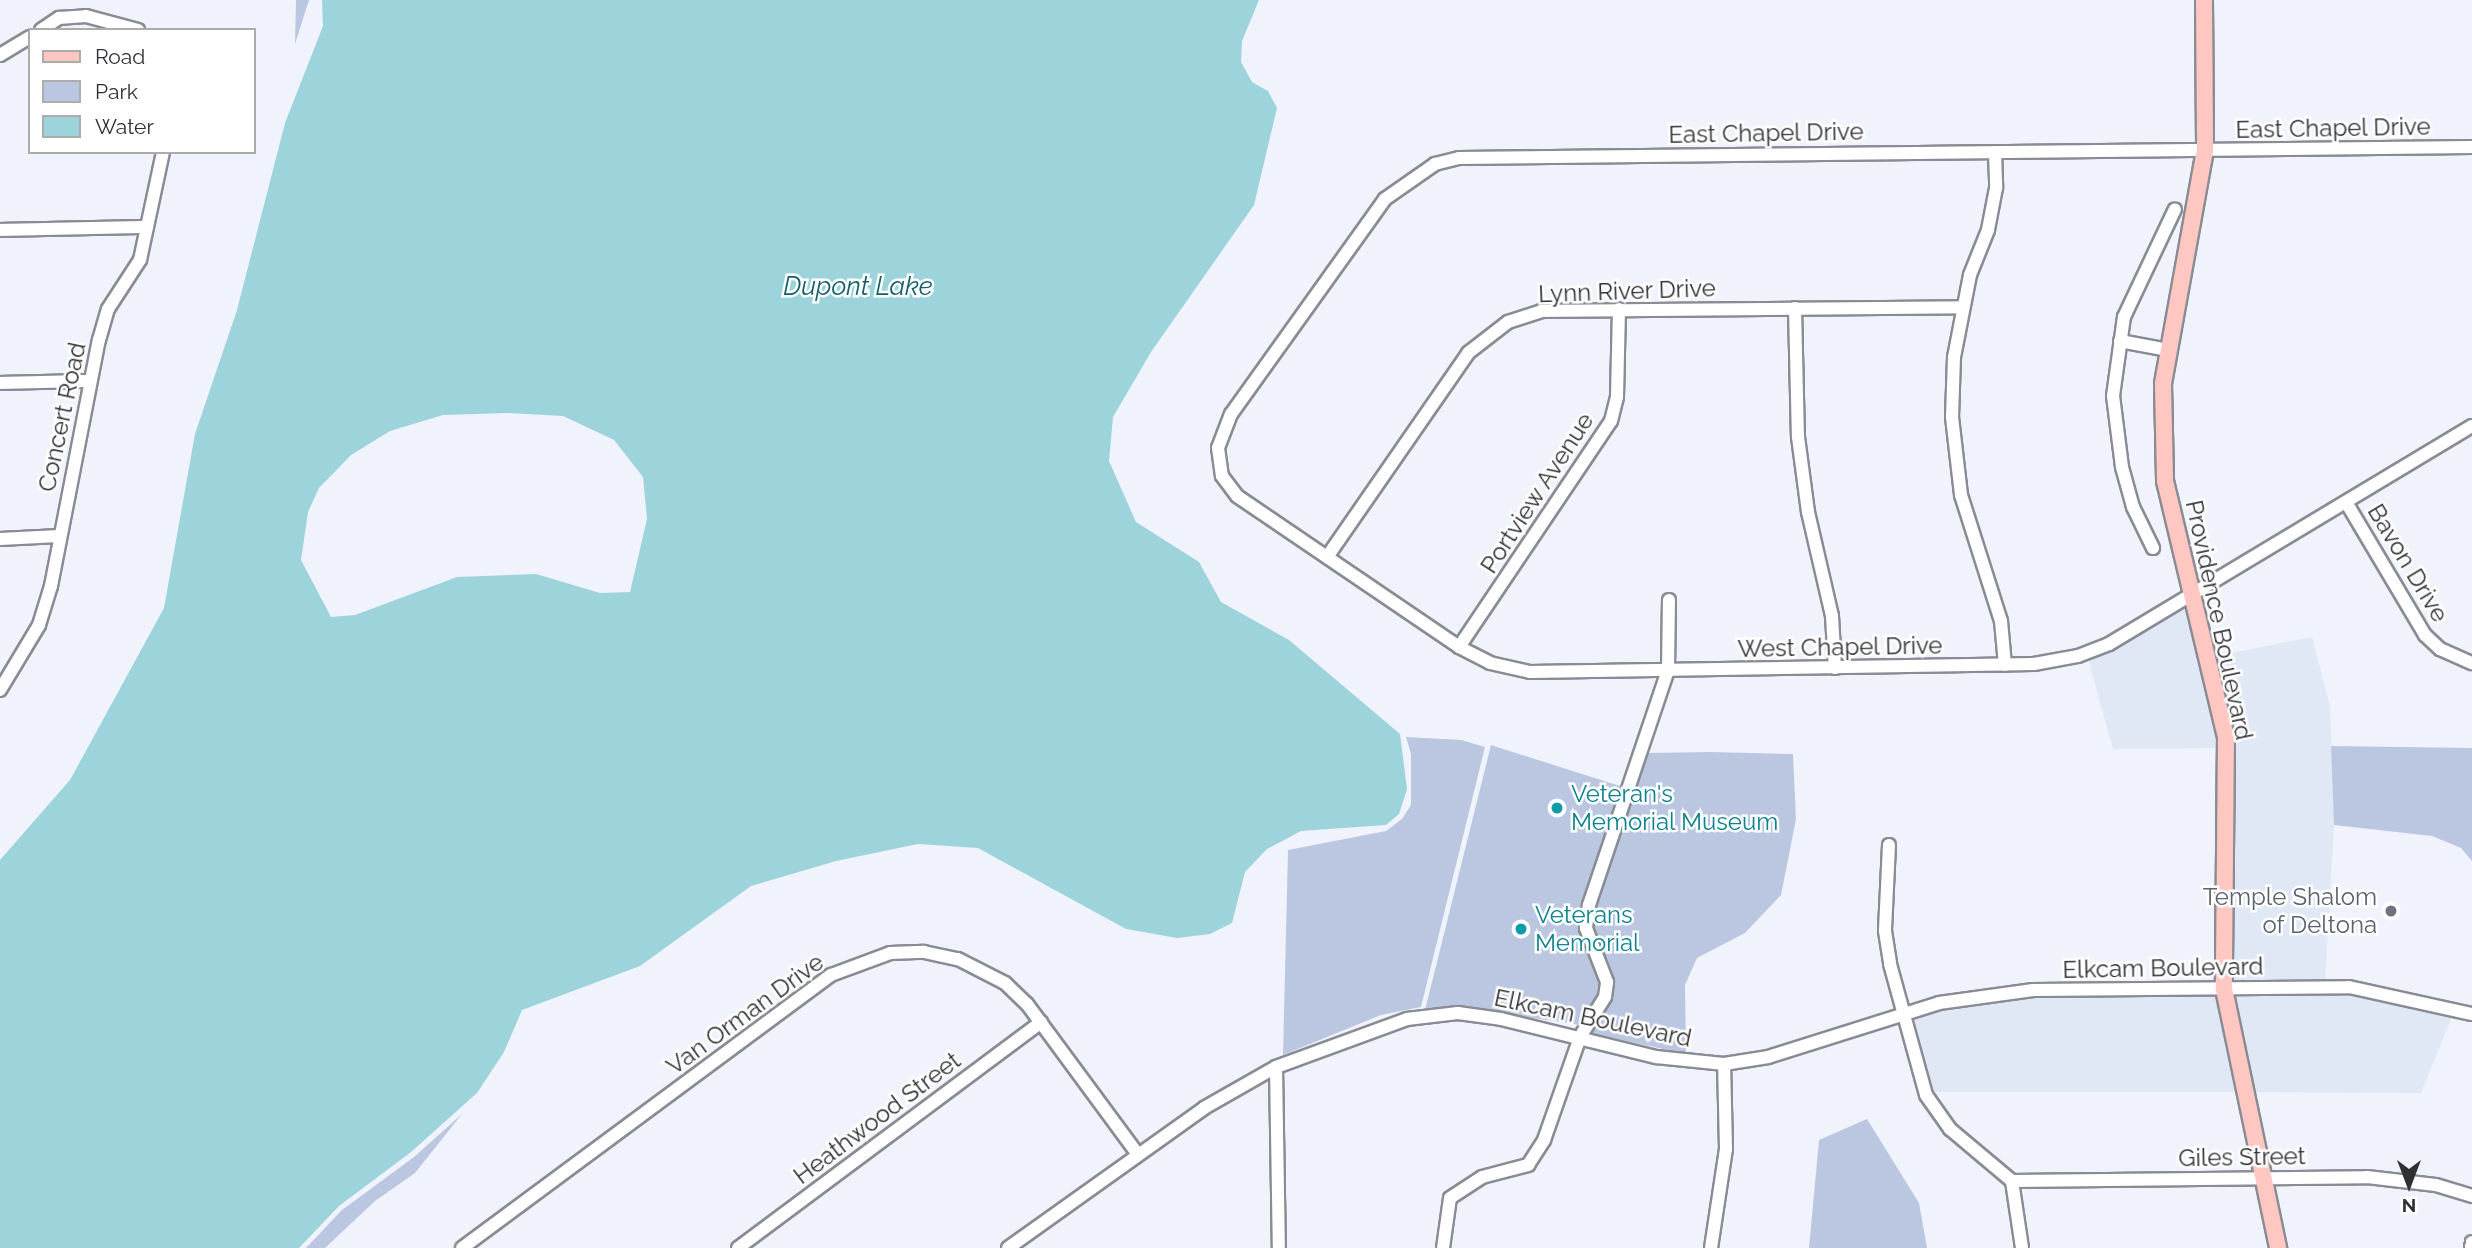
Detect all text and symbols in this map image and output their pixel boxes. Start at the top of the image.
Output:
legend [28,28,256,154]
text: Road [95,44,145,69]
text: Park [95,79,138,104]
street label: East Chapel Drive [2235,112,2431,144]
text: Water [95,114,154,139]
street label: East Chapel Drive [1668,117,1864,149]
water label: Dupont Lake [783,271,933,303]
street label: Lynn River Drive [1537,273,1717,309]
street label: Concert Road [32,340,92,494]
street label: Portview Avenue [1474,407,1600,579]
street label: Providence Boulevard [2179,497,2259,743]
street label: Bavon Drive [2361,499,2455,627]
street label: West Chapel Drive [1737,631,1943,663]
place label: Veteran's Memorial Museum [1571,780,1779,836]
marker: Veteran's Memorial Museum [1549,800,1565,816]
place label: Temple Shalom of Deltona [2203,883,2377,939]
place label: Veterans Memorial [1535,901,1640,957]
marker: Temple Shalom of Deltona [2383,903,2399,919]
marker: Veterans Memorial [1513,921,1529,937]
street label: Van Orman Drive [661,947,829,1081]
street label: Elkcam Boulevard [2062,952,2264,984]
street label: Elkcam Boulevard [1492,983,1694,1053]
street label: Heathwood Street [788,1046,966,1190]
street label: Giles Street [2178,1141,2306,1173]
north arrow [2374,1150,2444,1220]
text: N [2402,1195,2416,1217]

